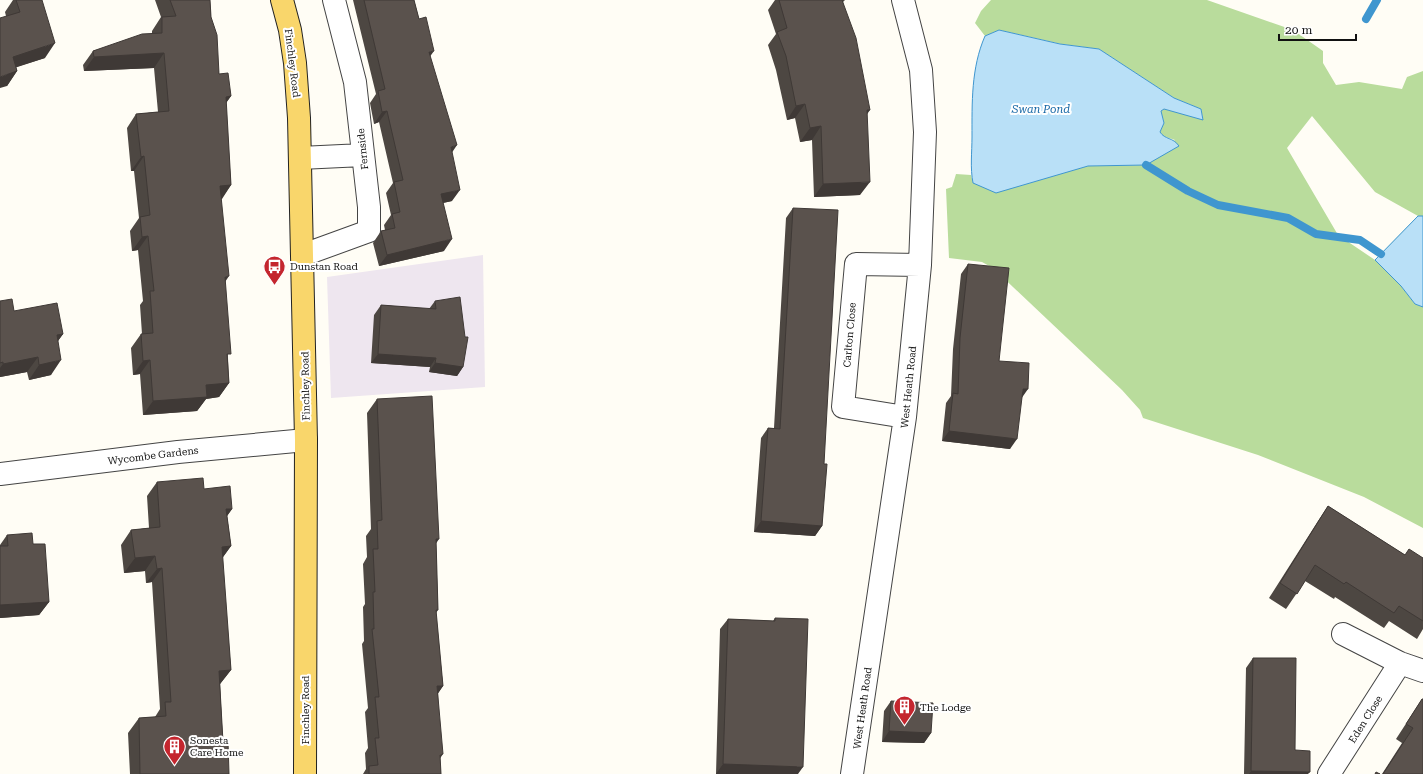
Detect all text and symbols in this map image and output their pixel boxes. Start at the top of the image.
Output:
scale bar [1279,16,1356,42]
text: 20 m [1285,23,1312,37]
street label: Finchley Road [283,28,302,99]
water label: Swan Pond [1011,103,1070,116]
street label: Fernside [355,127,370,170]
bus stop icon: Dunstan Road [261,253,287,286]
place label: Dunstan Road [290,261,358,272]
street label: Carlton Close [841,302,858,368]
street label: West Heath Road [899,345,918,429]
street label: Finchley Road [299,351,312,421]
street label: Wycombe Gardens [107,444,199,467]
street label: West Heath Road [851,666,874,750]
street label: Finchley Road [300,675,311,745]
street label: Eden Close [1346,693,1385,745]
building icon: The Lodge [891,694,917,727]
place label: The Lodge [920,702,971,713]
building icon: Sonesta Care Home [161,733,187,766]
place label: Sonesta Care Home [190,735,244,758]

